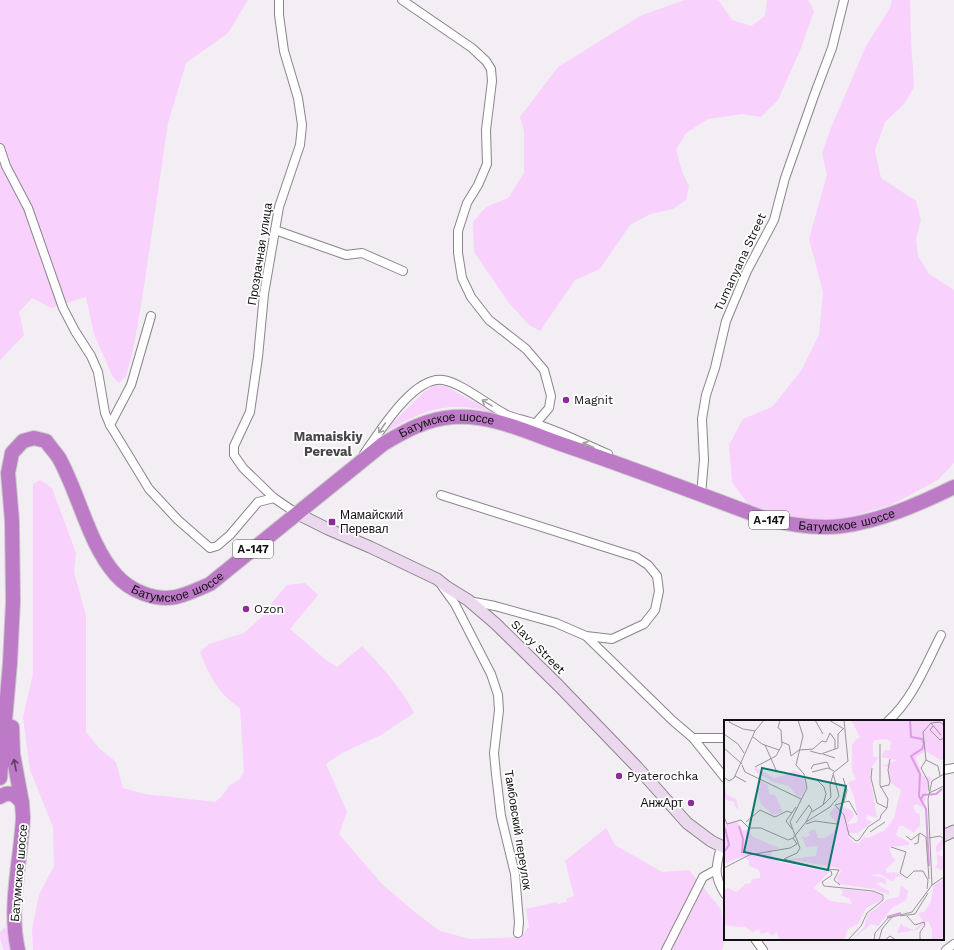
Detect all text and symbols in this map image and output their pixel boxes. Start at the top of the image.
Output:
street label: Прозрачная улица [245,201,275,306]
street label: Tumanyana Street [711,211,769,313]
place label: Magnit [574,393,613,407]
marker: Magnit [561,395,571,405]
one-way arrow [482,399,493,407]
street label: Батумское шоссе [397,410,496,441]
one-way arrow [378,422,386,433]
district label: Mamaiskiy Pereval [294,429,363,459]
one-way arrow [582,441,594,448]
street label: Батумское шоссе [798,506,897,534]
place label: Мамайский Перевал [340,508,403,536]
road number: А-147 [749,511,789,529]
marker: Мамайский Перевал [327,517,337,527]
road number: А-147 [233,540,273,558]
street label: Батумское шоссе [129,568,227,605]
place label: Ozon [254,602,284,616]
marker: Ozon [241,604,251,614]
street label: Slavy Street [508,617,568,677]
inset map [724,720,944,940]
one-way arrow [11,759,19,772]
street label: Тамбовский переулок [502,769,535,892]
place label: Pyaterochka [627,769,699,783]
marker: Pyaterochka [614,771,624,781]
place label: АнжАрт [640,796,683,810]
marker: АнжАрт [686,798,696,808]
street label: Батумское шоссе [8,823,30,922]

